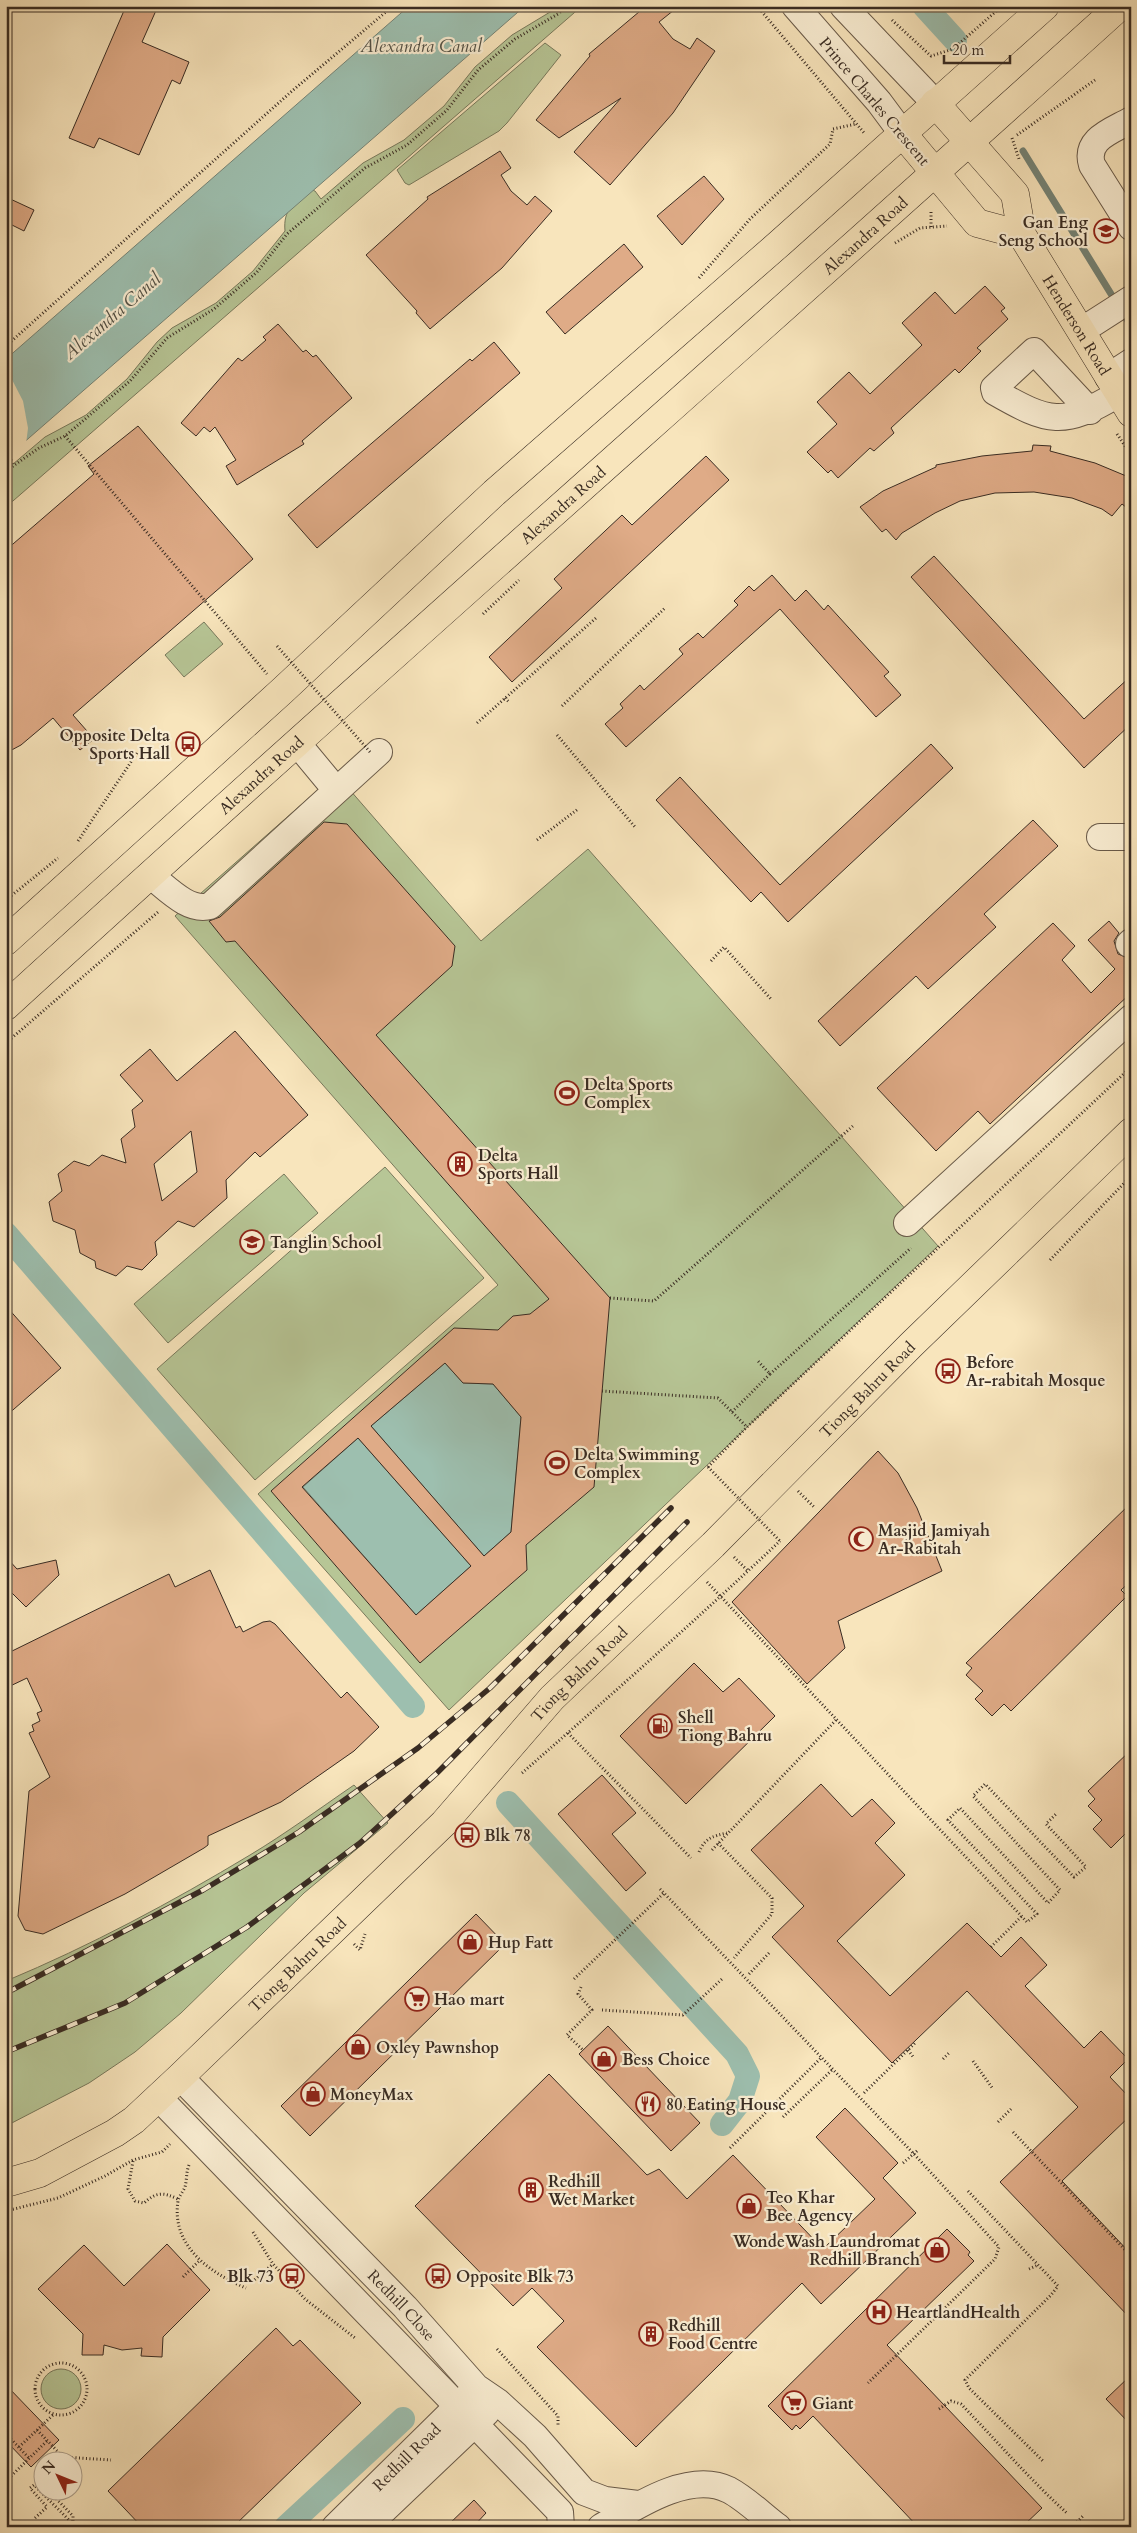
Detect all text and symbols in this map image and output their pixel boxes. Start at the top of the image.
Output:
scale bar [944,32,1011,64]
street label: Prince Charles Crescent [814,33,935,171]
water label: Alexandra Canal [359,34,483,59]
text: 20 m [952,40,984,60]
street label: Alexandra Road [818,192,913,280]
place label: Gan Eng Seng School [999,212,1088,252]
school or university icon: Gan Eng Seng School [1093,218,1119,244]
water label: Alexandra Canal [57,266,167,366]
street label: Henderson Road [1037,271,1115,380]
street label: Alexandra Road [516,461,611,550]
place label: Opposite Delta Sports Hall [59,725,170,765]
bus stop icon: Opposite Delta Sports Hall [175,731,201,757]
street label: Alexandra Road [214,731,309,820]
place label: Delta Sports Complex [584,1074,673,1114]
sports icon: Delta Sports Complex [554,1080,580,1106]
place label: Delta Sports Hall [478,1145,559,1185]
building icon: Delta Sports Hall [447,1151,473,1177]
school or university icon: Tanglin School [239,1229,265,1255]
place label: Tanglin School [270,1232,382,1254]
street label: Tiong Bahru Road [815,1337,921,1443]
place label: Before Ar-rabitah Mosque [966,1352,1105,1392]
bus stop icon: Before Ar-rabitah Mosque [935,1358,961,1384]
place label: Delta Swimming Complex [574,1444,699,1484]
sports icon: Delta Swimming Complex [544,1450,570,1476]
place label: Masjid Jamiyah Ar-Rabitah [878,1520,990,1560]
mosque icon: Masjid Jamiyah Ar-Rabitah [848,1526,874,1552]
street label: Tiong Bahru Road [526,1622,633,1727]
place label: Shell Tiong Bahru [678,1707,772,1747]
fuel station icon: Shell Tiong Bahru [647,1713,673,1739]
bus stop icon: Blk 78 [454,1822,480,1848]
place label: Blk 78 [484,1825,531,1847]
street label: Tiong Bahru Road [244,1912,352,2017]
shop icon: Hup Fatt [457,1929,483,1955]
place label: Hup Fatt [488,1932,553,1954]
supermarket icon: Hao mart [404,1986,430,2012]
place label: Hao mart [434,1989,505,2011]
shop icon: Oxley Pawnshop [345,2034,371,2060]
place label: Oxley Pawnshop [376,2037,499,2059]
shop icon: Bess Choice [591,2046,617,2072]
place label: Bess Choice [622,2049,710,2071]
shop icon: MoneyMax [300,2081,326,2107]
place label: MoneyMax [330,2084,414,2106]
restaurant icon: 80 Eating House [635,2091,661,2117]
place label: 80 Eating House [666,2094,786,2116]
place label: Redhill Wet Market [547,2171,635,2211]
building icon: Redhill Wet Market [518,2177,544,2203]
place label: Teo Khar Bee Agency [766,2187,853,2227]
shop icon: Teo Khar Bee Agency [736,2193,762,2219]
place label: WondeWash Laundromat Redhill Branch [732,2231,920,2271]
shop icon: WondeWash Laundromat Redhill Branch [924,2237,950,2263]
bus stop icon: Blk 73 [279,2263,305,2289]
bus stop icon: Opposite Blk 73 [425,2263,451,2289]
street label: Redhill Close [362,2265,440,2346]
place label: Blk 73 [227,2266,274,2288]
place label: Opposite Blk 73 [456,2266,574,2288]
hospital icon: HeartlandHealth [866,2299,892,2325]
place label: HeartlandHealth [896,2302,1020,2324]
place label: Redhill Food Centre [668,2315,758,2355]
building icon: Redhill Food Centre [638,2321,664,2347]
supermarket icon: Giant [781,2390,807,2416]
place label: Giant [812,2393,854,2415]
street label: Redhill Road [368,2419,446,2496]
north arrow [32,2450,82,2500]
text: N [38,2457,60,2478]

